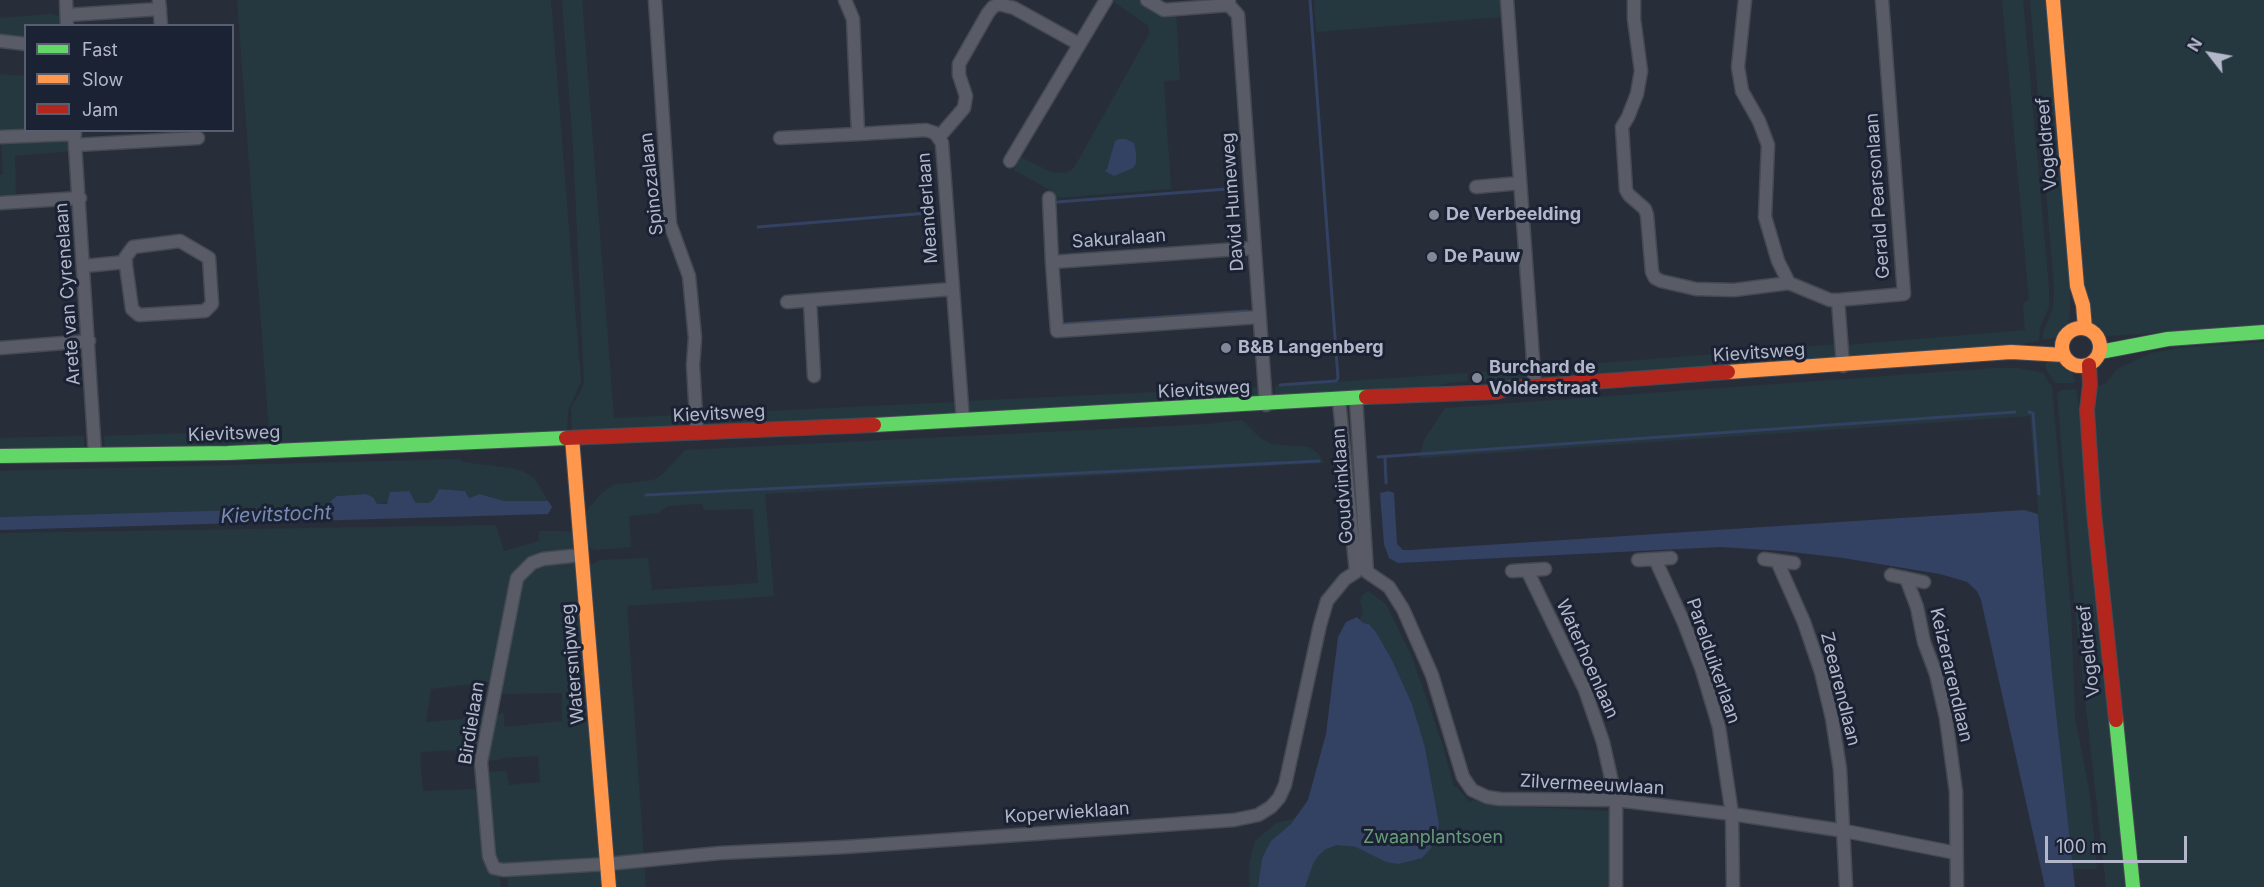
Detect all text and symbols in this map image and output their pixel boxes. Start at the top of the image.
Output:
legend [24,24,234,132]
north arrow [2180,24,2240,84]
text: N [2183,34,2206,55]
text: Fast [82,39,118,60]
text: Slow [82,69,123,90]
street label: Vogeldreef [2032,97,2062,191]
text: Jam [82,99,118,120]
street label: Gerald Pearsonlaan [1861,112,1895,280]
street label: Spinozalaan [636,131,668,237]
street label: David Humeweg [1217,132,1249,272]
street label: Meanderlaan [913,152,943,264]
street label: Arete van Cyrenelaan [51,202,85,386]
place label: De Verbeelding [1446,204,1581,226]
marker: De Verbeelding [1427,208,1441,222]
street label: Sakuralaan [1071,225,1167,253]
place label: De Pauw [1444,246,1520,268]
marker: De Pauw [1425,250,1439,264]
place label: B&B Langenberg [1238,337,1384,359]
street label: Kievitsweg [1712,339,1806,367]
marker: B&B Langenberg [1219,341,1233,355]
place label: Burchard de Volderstraat [1489,357,1598,400]
marker: Burchard de Volderstraat [1470,371,1484,385]
street label: Kievitsweg [1157,377,1251,403]
street label: Kievitsweg [672,401,766,427]
street label: Kievitsweg [187,422,281,446]
street label: Goudvinklaan [1328,427,1358,545]
water label: Kievitstocht [220,501,332,529]
street label: Parelduikerlaan [1681,595,1745,727]
street label: Waterhoenlaan [1551,596,1623,722]
street label: Watersnipweg [557,603,589,725]
street label: Vogeldreef [2073,603,2105,699]
street label: Keizerarendlaan [1925,606,1977,744]
street label: Zeearendlaan [1815,630,1865,748]
street label: Birdielaan [455,680,489,766]
street label: Zilvermeeuwlaan [1519,770,1665,800]
street label: Koperwieklaan [1004,798,1130,828]
scale bar [2048,824,2190,862]
park label: Zwaanplantsoen [1363,827,1503,849]
text: 100 m [2056,836,2107,857]

